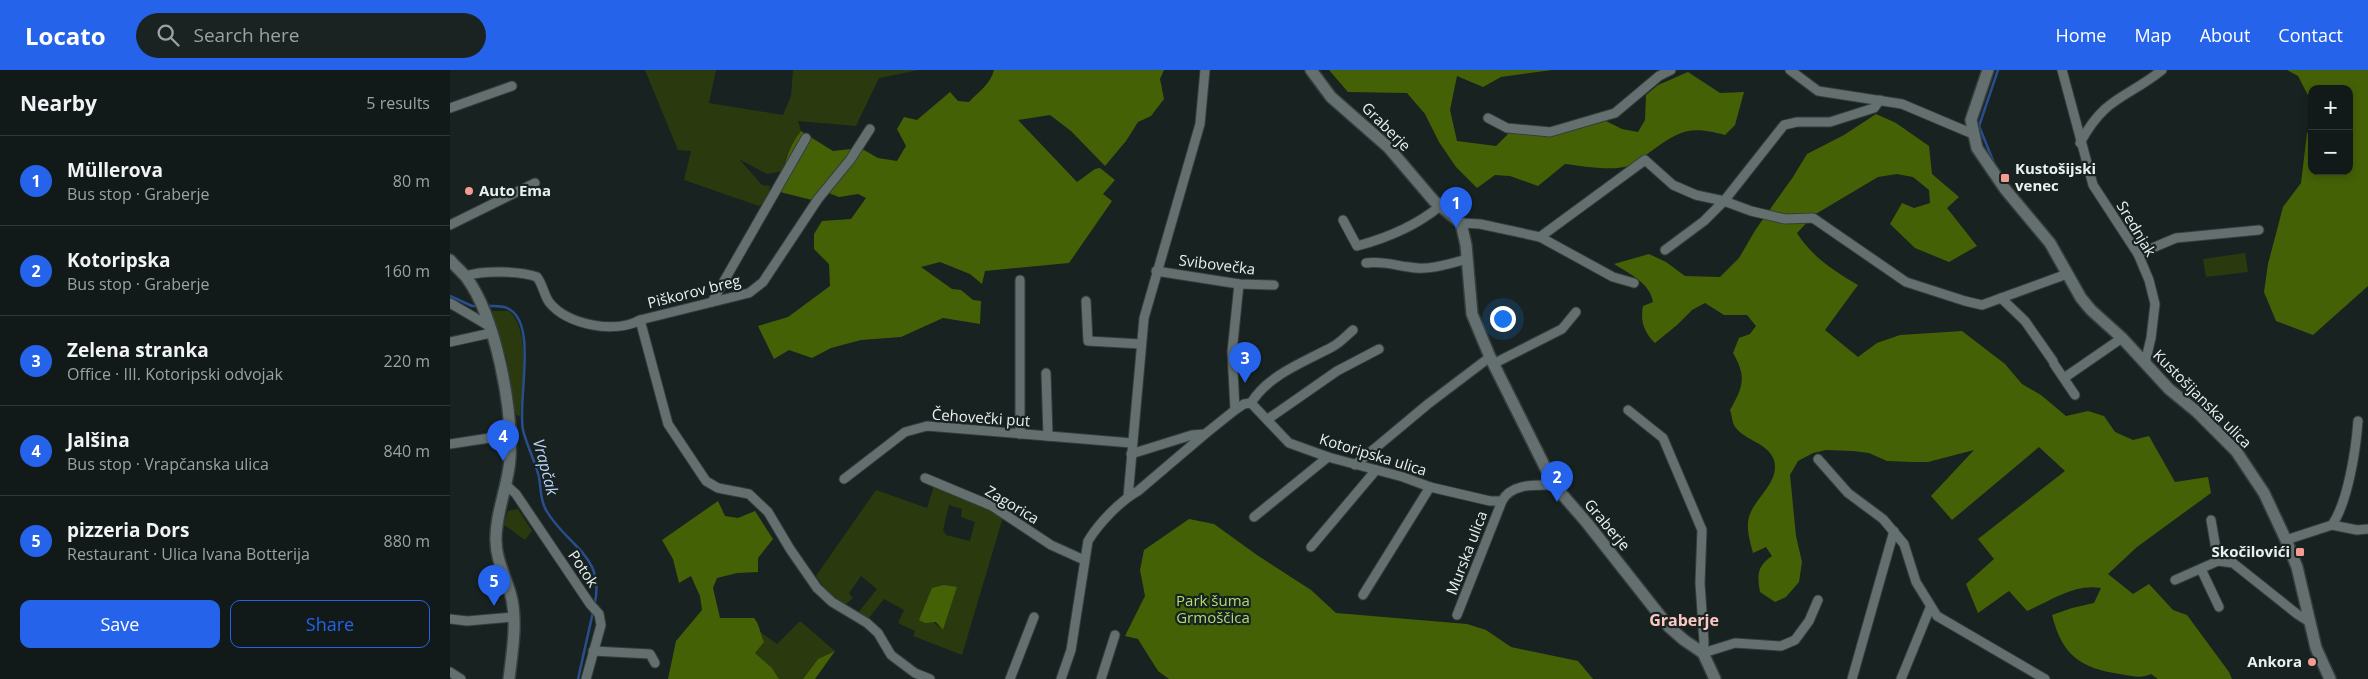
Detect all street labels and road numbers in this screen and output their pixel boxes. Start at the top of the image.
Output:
street label: Graberje [1358,98,1415,155]
street label: Srednjak [2113,197,2161,260]
street label: Svibovečka [1178,249,1257,279]
street label: Piškorov breg [645,270,742,312]
street label: Kustošijanska ulica [2149,345,2256,452]
street label: Čehovečki put [931,404,1031,430]
street label: Kotoripska ulica [1317,428,1429,480]
street label: Zagorica [982,480,1043,528]
street label: Graberje [1580,494,1635,554]
street label: Murska ulica [1441,508,1491,597]
street label: Potok [564,546,603,591]

